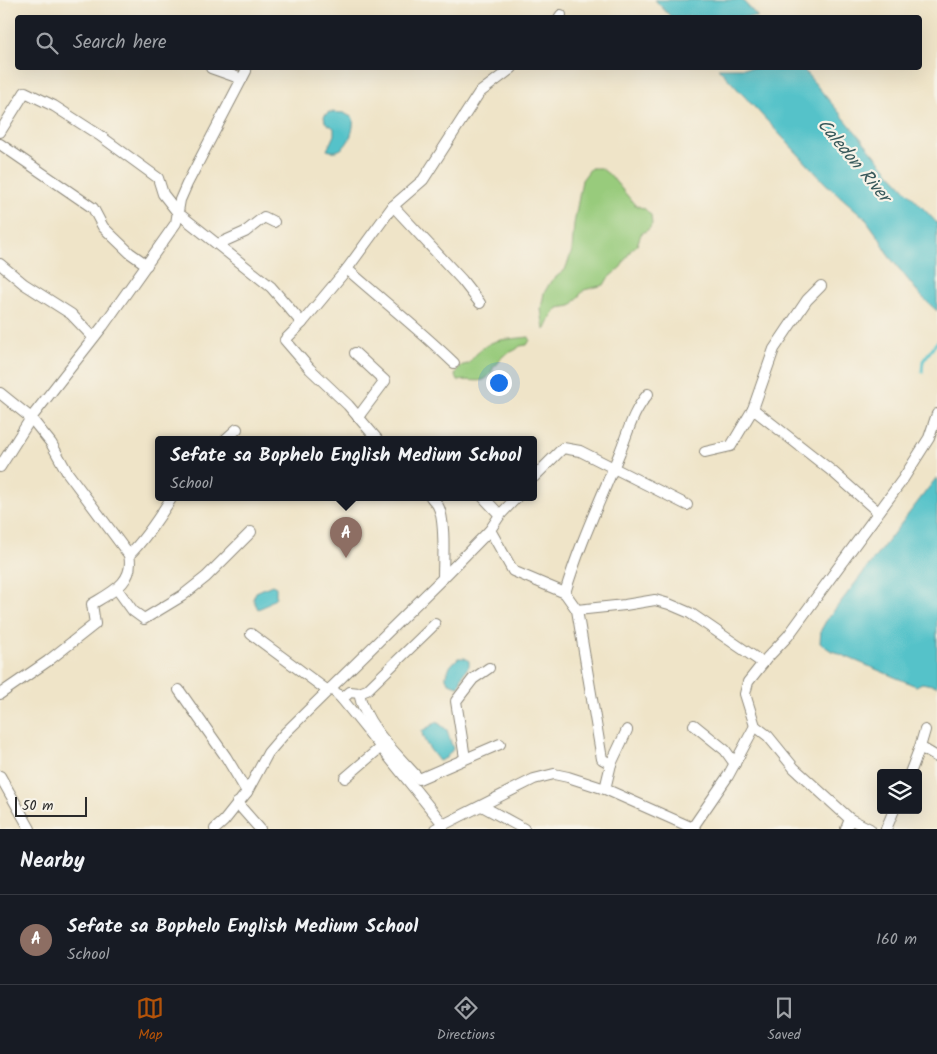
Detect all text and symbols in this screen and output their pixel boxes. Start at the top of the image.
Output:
search box [15,15,922,70]
text: Search here [73,28,167,58]
icon: search [33,29,61,57]
water label: Caledon River [809,113,900,213]
your location [486,370,512,396]
popup [155,436,537,501]
text: Sefate sa Bophelo English Medium School [170,441,522,471]
text: School [170,471,213,496]
pin: A [330,517,362,558]
map controls [877,769,922,814]
button: layers [877,769,922,814]
scale bar [15,794,88,817]
text: 50 m [22,795,53,817]
text: Nearby [20,845,85,878]
text: Sefate sa Bophelo English Medium School [67,912,418,942]
text: A [31,927,41,952]
text: 160 m [876,927,917,952]
text: School [67,942,110,967]
tab: Map [136,994,164,1046]
tab: Directions [437,994,495,1046]
tab: Saved [767,994,801,1046]

